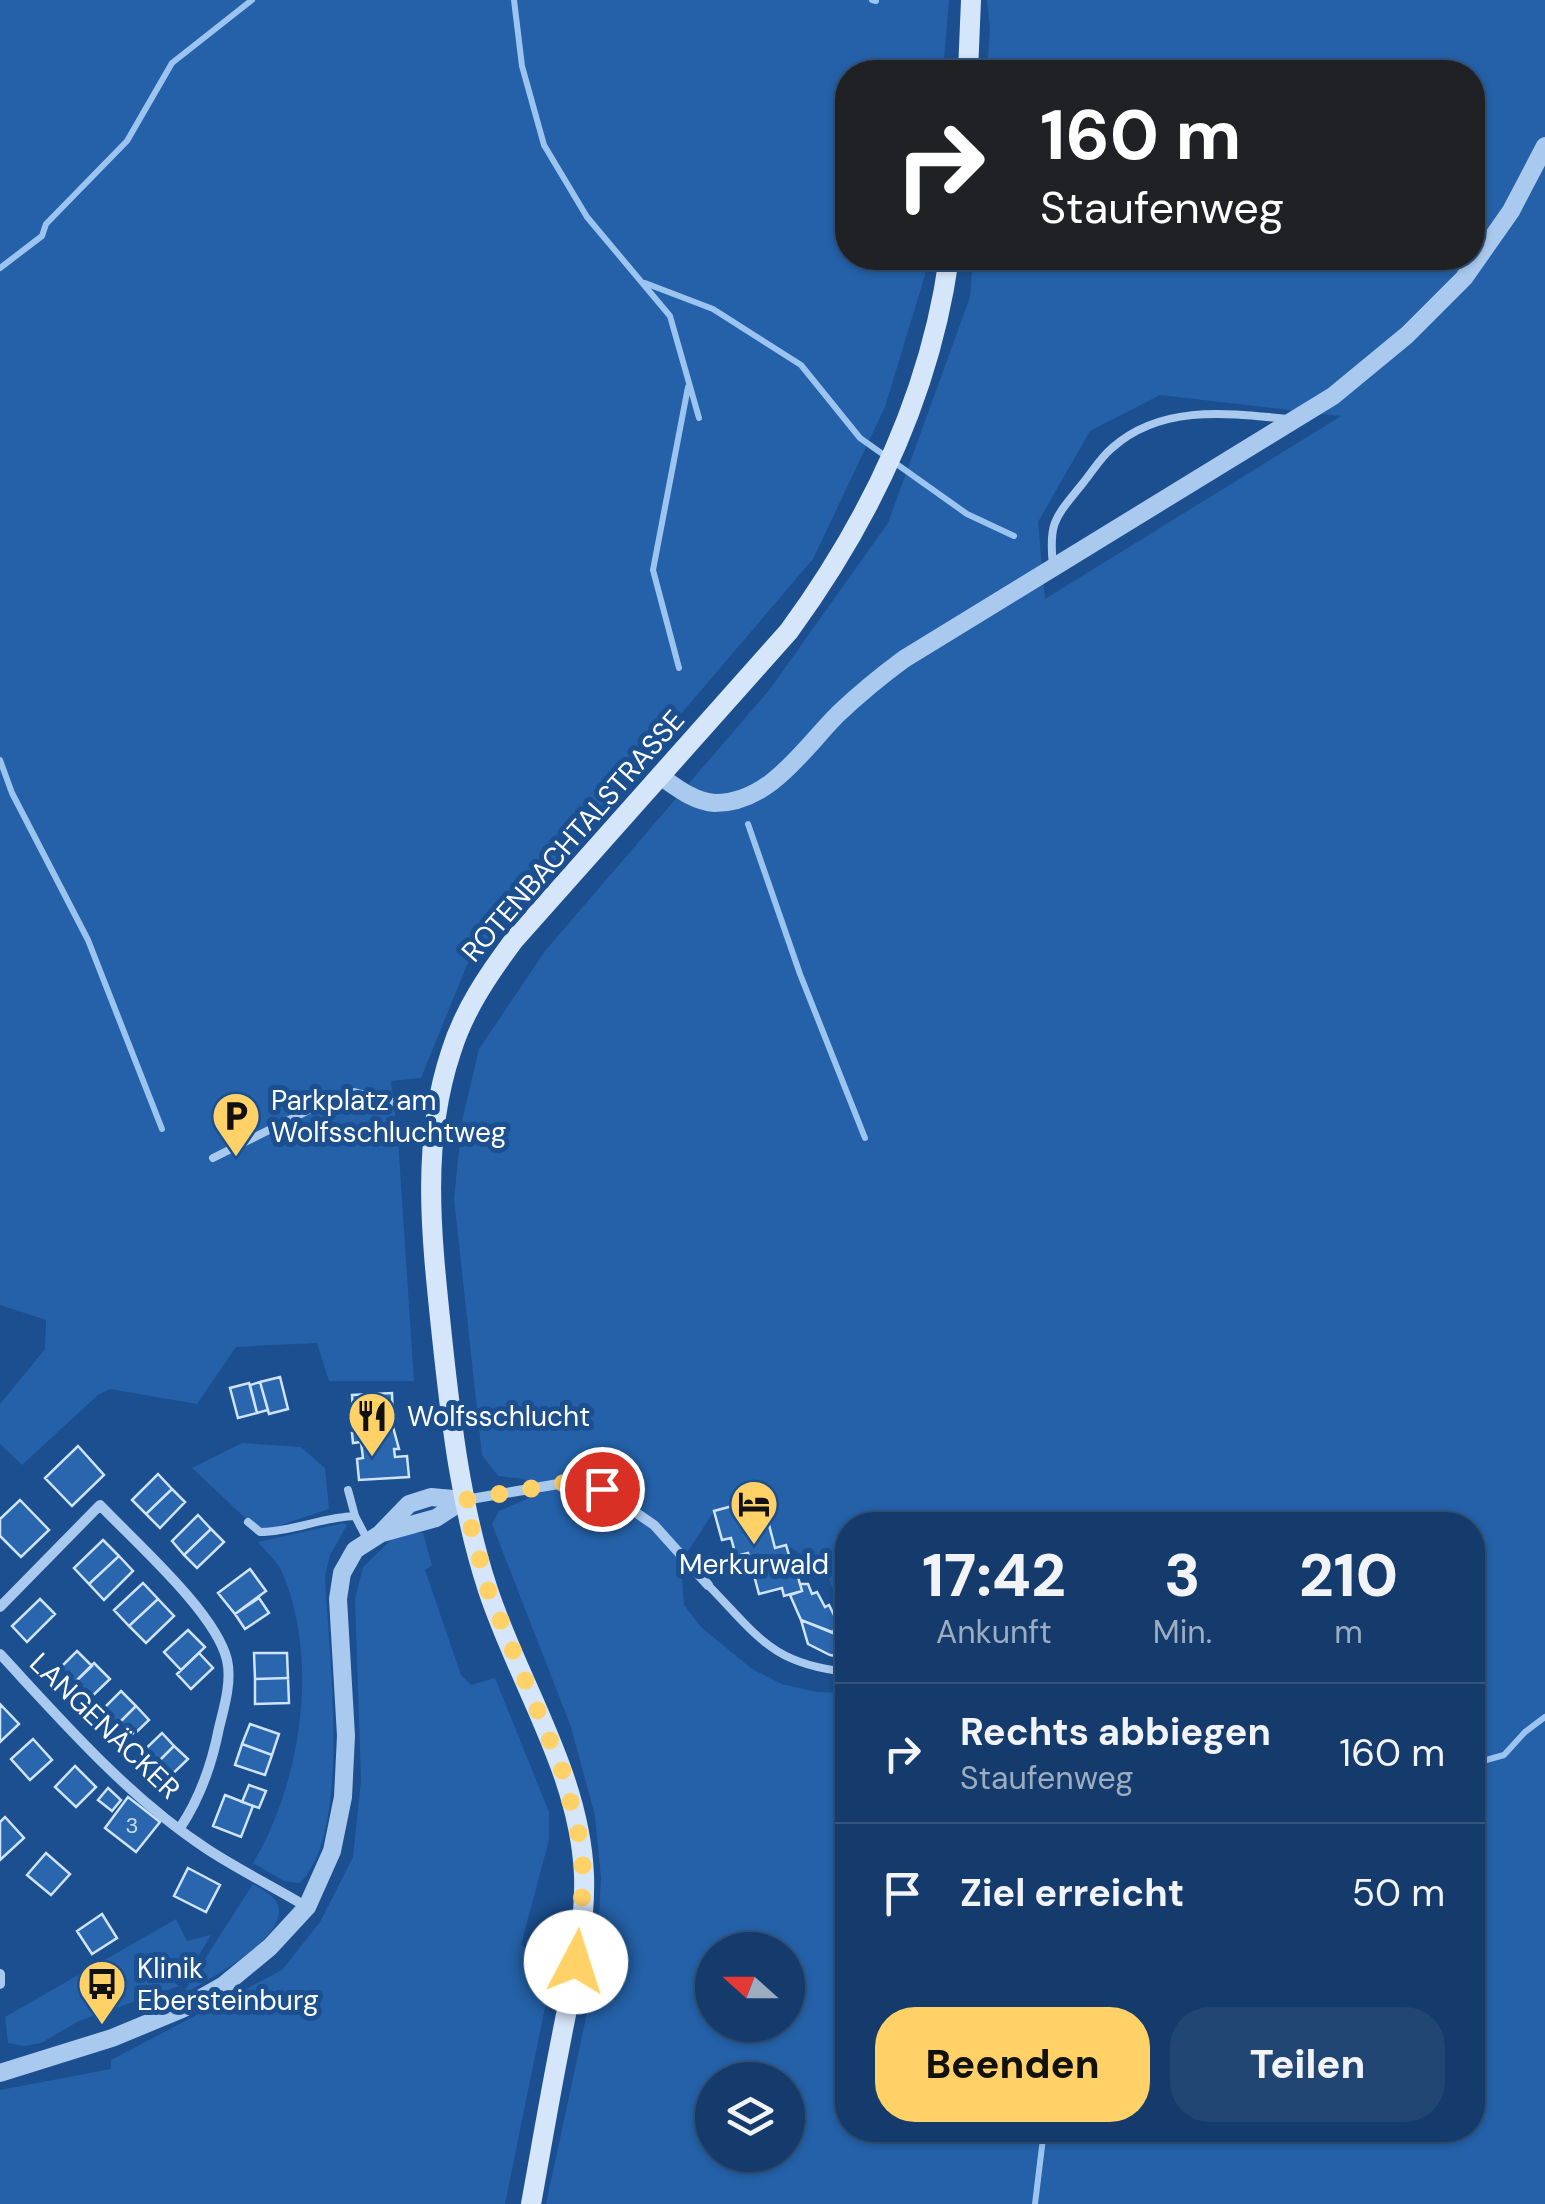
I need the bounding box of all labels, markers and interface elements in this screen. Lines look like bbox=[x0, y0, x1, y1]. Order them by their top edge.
text: 160 m bbox=[1040, 90, 1241, 181]
icon: right bbox=[875, 100, 1005, 230]
text: Staufenweg bbox=[1040, 178, 1284, 237]
street label: ROTENBACHTALSTRASSE bbox=[453, 702, 693, 970]
place label: Parkplatz am Wolfsschluchtweg bbox=[271, 1082, 506, 1151]
parking icon: Parkplatz am Wolfsschluchtweg bbox=[210, 1090, 262, 1158]
restaurant icon: Wolfsschlucht bbox=[346, 1390, 398, 1458]
place label: Wolfsschlucht bbox=[407, 1398, 590, 1435]
pin bbox=[560, 1447, 645, 1532]
icon: arrive bbox=[575, 1462, 630, 1517]
hotel icon: Merkurwald bbox=[728, 1478, 780, 1546]
text: 17:42 bbox=[922, 1536, 1066, 1615]
text: 3 bbox=[1164, 1536, 1201, 1615]
text: 210 bbox=[1299, 1536, 1398, 1615]
place label: Merkurwald bbox=[679, 1546, 829, 1583]
text: Ankunft bbox=[936, 1611, 1052, 1653]
text: Min. bbox=[1153, 1611, 1212, 1653]
text: m bbox=[1334, 1611, 1363, 1653]
street label: LANGENÄCKER bbox=[22, 1645, 188, 1807]
text: Rechts abbiegen bbox=[960, 1707, 1271, 1757]
icon: right bbox=[875, 1726, 930, 1781]
text: 160 m bbox=[1339, 1728, 1445, 1778]
text: Staufenweg bbox=[960, 1757, 1133, 1799]
house number: 3 bbox=[125, 1811, 139, 1840]
icon: arrive bbox=[875, 1866, 930, 1921]
text: Ziel erreicht bbox=[960, 1868, 1184, 1918]
text: 50 m bbox=[1352, 1868, 1445, 1918]
position arrow bbox=[524, 1910, 628, 2014]
north arrow bbox=[695, 1932, 805, 2042]
map controls bbox=[695, 1932, 805, 2172]
place label: Klinik Ebersteinburg bbox=[137, 1950, 319, 2019]
bus stop icon: Klinik Ebersteinburg bbox=[76, 1958, 128, 2026]
button: Beenden bbox=[875, 2007, 1150, 2122]
button: Teilen bbox=[1170, 2007, 1445, 2122]
button: layers bbox=[695, 2062, 805, 2172]

